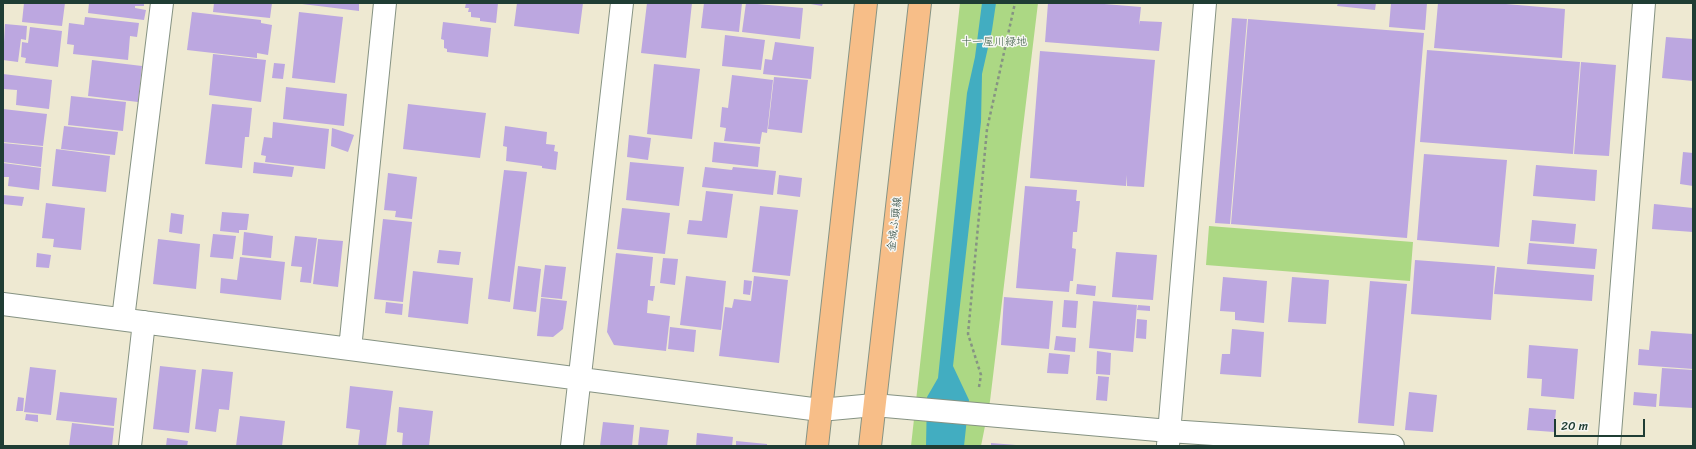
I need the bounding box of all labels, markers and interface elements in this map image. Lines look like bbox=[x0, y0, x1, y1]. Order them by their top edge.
park label: 十一屋川緑地 bbox=[961, 35, 1027, 49]
street label: 金城ふ頭線 bbox=[885, 196, 905, 252]
scale bar bbox=[1556, 411, 1647, 437]
text: 20 m bbox=[1561, 415, 1588, 437]

